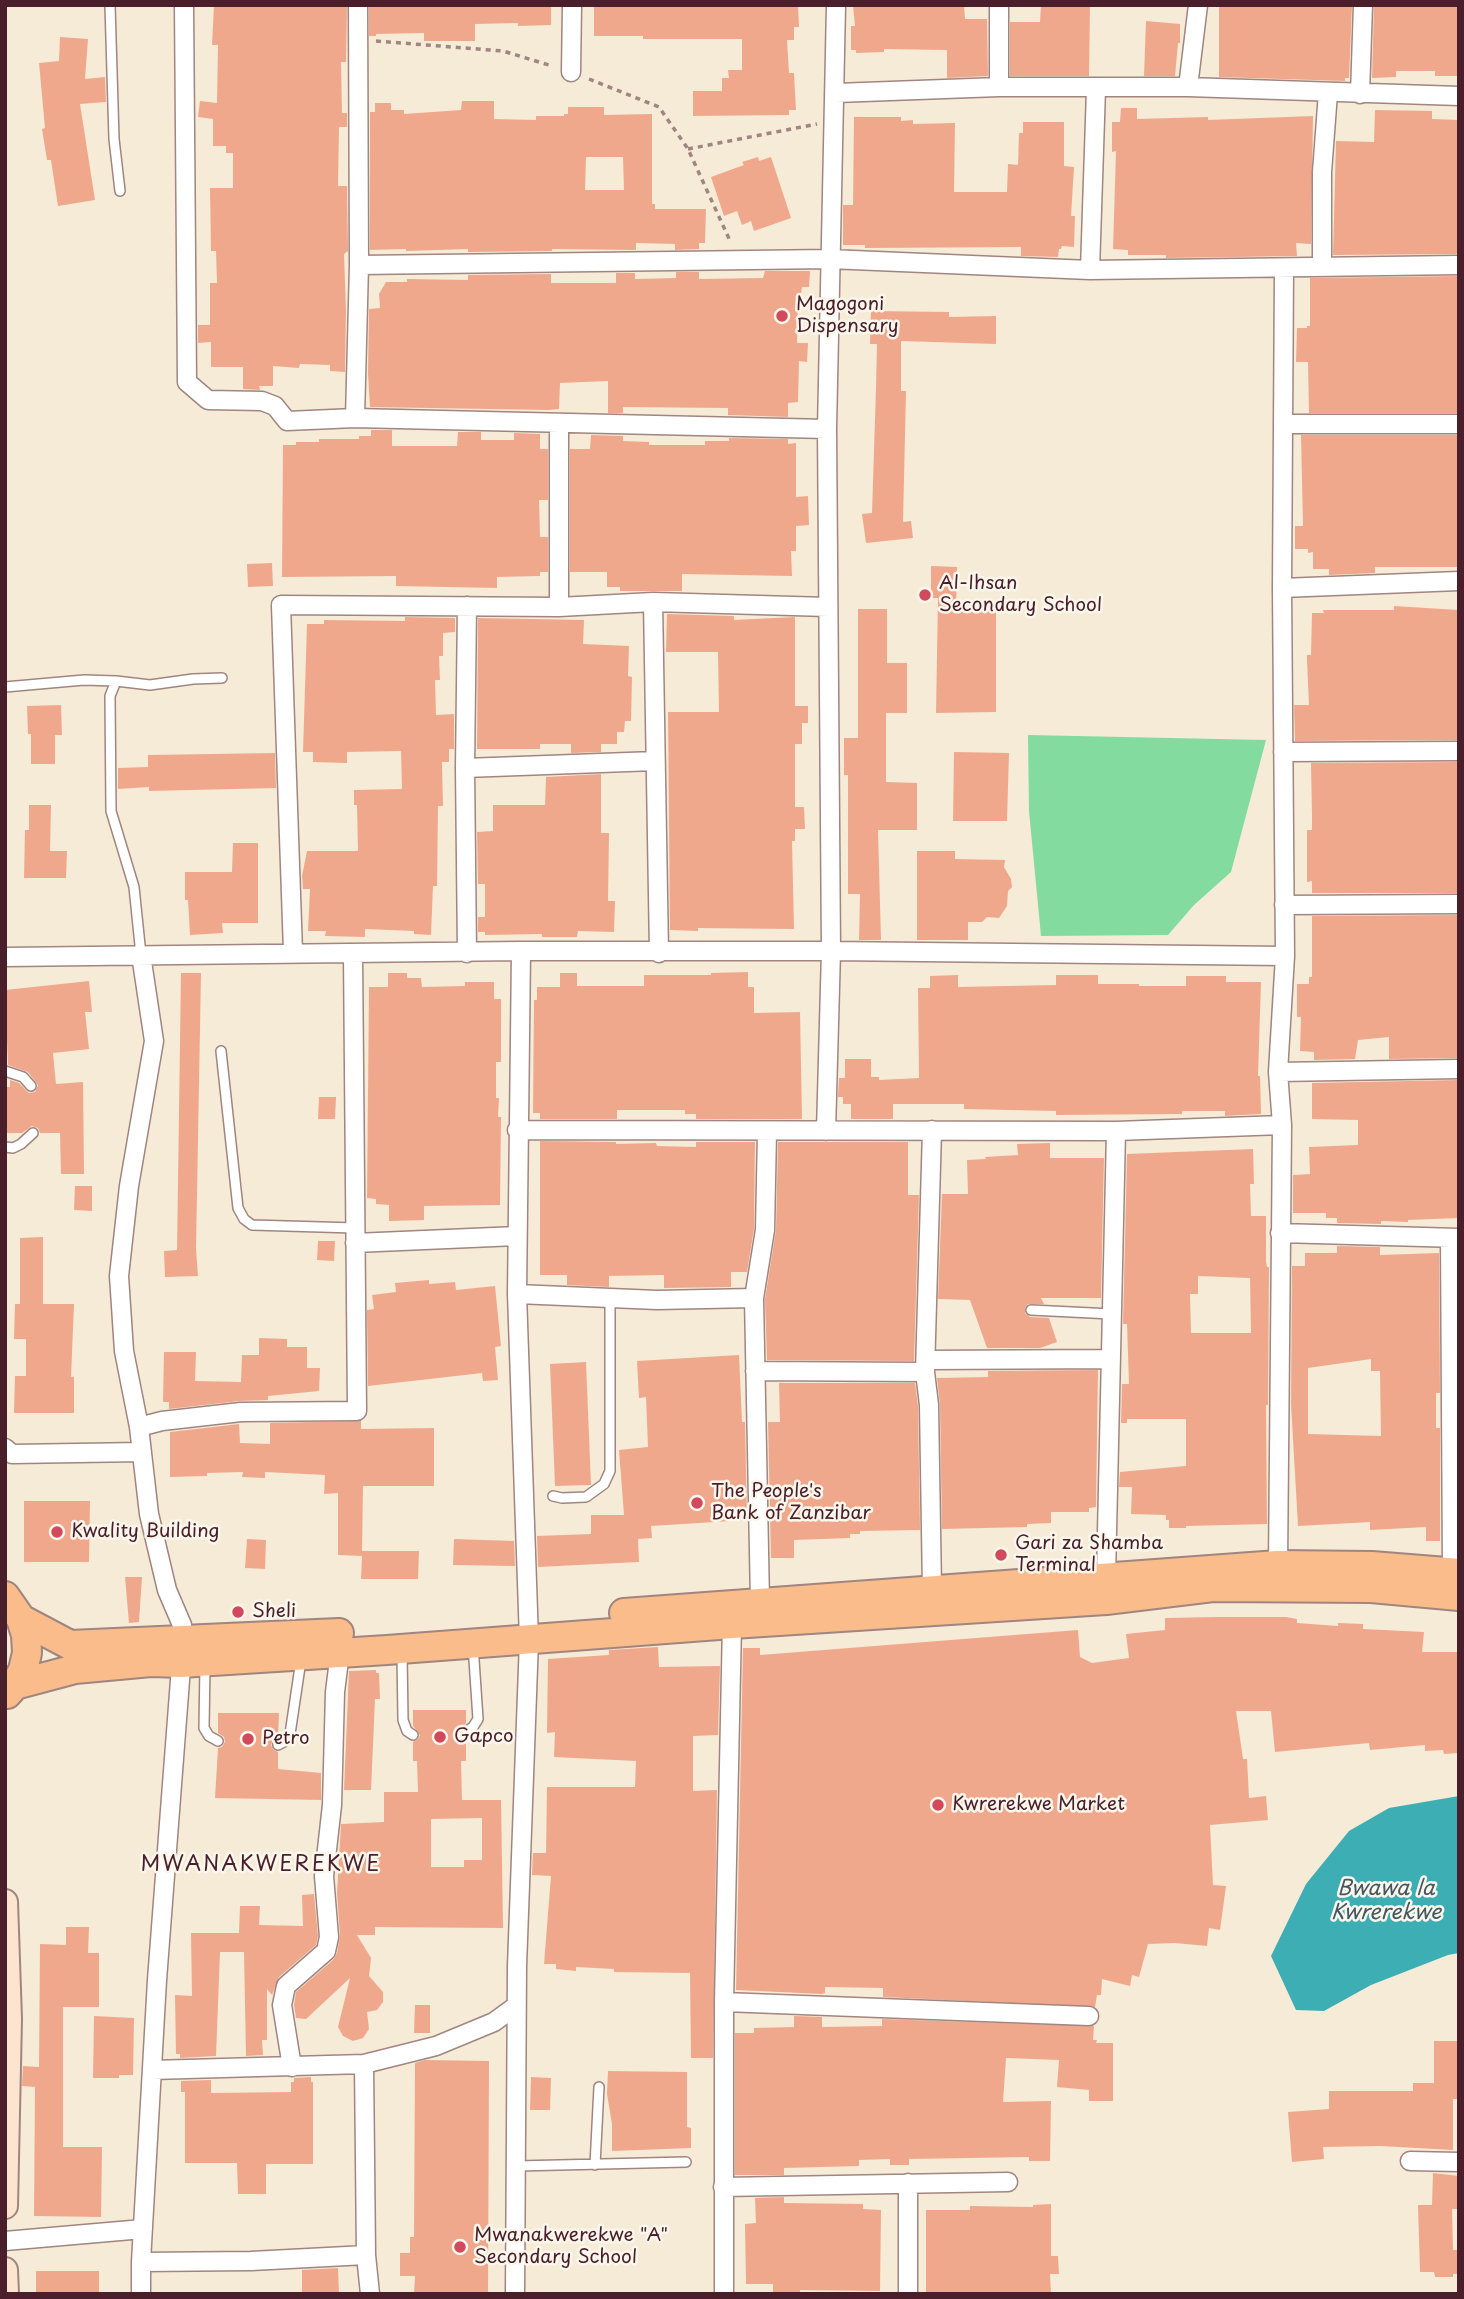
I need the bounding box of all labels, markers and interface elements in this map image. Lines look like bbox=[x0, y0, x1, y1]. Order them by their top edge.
place label: Magogoni Dispensary bbox=[796, 294, 899, 338]
marker: Magogoni Dispensary bbox=[774, 308, 790, 324]
place label: Al-Ihsan Secondary School bbox=[939, 573, 1102, 617]
marker: Al-Ihsan Secondary School bbox=[917, 587, 933, 603]
place label: The People's Bank of Zanzibar bbox=[711, 1481, 871, 1525]
marker: The People's Bank of Zanzibar bbox=[689, 1495, 705, 1511]
place label: Kwality Building bbox=[71, 1521, 219, 1543]
marker: Kwality Building bbox=[49, 1524, 65, 1540]
place label: Gari za Shamba Terminal bbox=[1015, 1533, 1163, 1577]
marker: Gari za Shamba Terminal bbox=[993, 1547, 1009, 1563]
place label: Sheli bbox=[252, 1601, 296, 1623]
marker: Sheli bbox=[230, 1604, 246, 1620]
place label: Gapco bbox=[454, 1726, 513, 1748]
place label: Petro bbox=[262, 1728, 309, 1750]
marker: Gapco bbox=[432, 1729, 448, 1745]
marker: Petro bbox=[240, 1731, 256, 1747]
place label: Kwrerekwe Market bbox=[952, 1794, 1125, 1816]
marker: Kwrerekwe Market bbox=[930, 1797, 946, 1813]
district label: MWANAKWEREKWE bbox=[143, 1852, 379, 1878]
water label: Bwawa la Kwrerekwe bbox=[1331, 1876, 1441, 1926]
place label: Mwanakwerekwe "A" Secondary School bbox=[474, 2225, 668, 2269]
marker: Mwanakwerekwe "A" Secondary School bbox=[452, 2239, 468, 2255]

